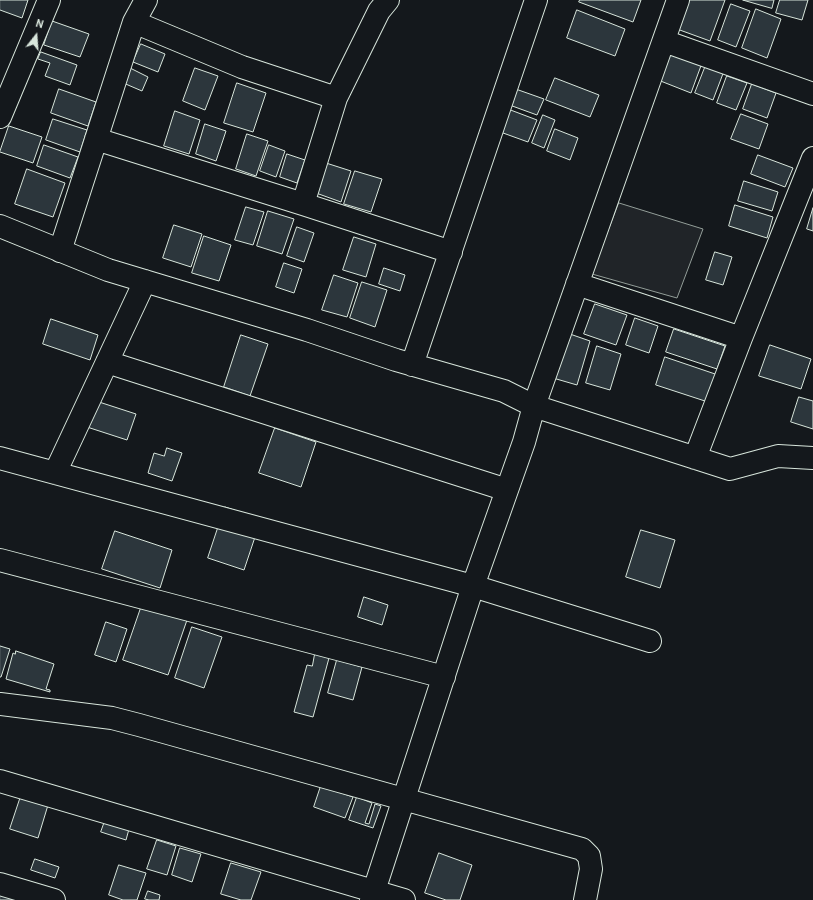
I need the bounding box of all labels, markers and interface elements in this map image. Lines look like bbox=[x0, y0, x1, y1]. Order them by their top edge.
north arrow bbox=[16, 16, 56, 56]
text: N bbox=[34, 17, 45, 32]

